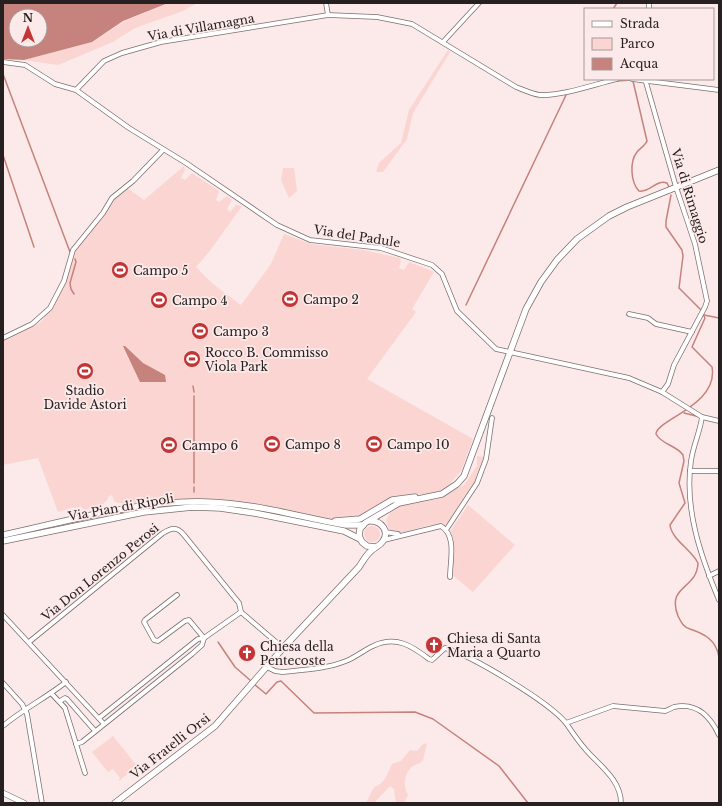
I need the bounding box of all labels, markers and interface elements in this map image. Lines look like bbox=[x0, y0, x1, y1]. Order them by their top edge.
north arrow bbox=[8, 8, 48, 48]
legend bbox=[584, 8, 714, 80]
street label: Via di Villamagna bbox=[146, 10, 256, 44]
text: N bbox=[23, 11, 34, 25]
text: Strada bbox=[620, 16, 660, 31]
text: Parco bbox=[620, 36, 655, 51]
text: Acqua bbox=[619, 56, 658, 71]
street label: Via di Rimaggio bbox=[668, 146, 712, 245]
street label: Via del Padule bbox=[312, 222, 401, 250]
sports icon: Campo 5 bbox=[110, 260, 130, 280]
place label: Campo 5 bbox=[133, 263, 189, 278]
sports icon: Campo 2 bbox=[280, 289, 300, 309]
sports icon: Campo 4 bbox=[149, 290, 169, 310]
place label: Campo 2 bbox=[303, 292, 359, 307]
place label: Campo 4 bbox=[172, 293, 228, 308]
sports icon: Campo 3 bbox=[190, 321, 210, 341]
place label: Campo 3 bbox=[213, 324, 269, 339]
place label: Rocco B. Commisso Viola Park bbox=[204, 345, 328, 374]
sports icon: Rocco B. Commisso Viola Park bbox=[182, 349, 202, 369]
sports icon: Stadio Davide Astori bbox=[75, 361, 95, 381]
place label: Stadio Davide Astori bbox=[43, 383, 127, 412]
sports icon: Campo 8 bbox=[262, 434, 282, 454]
sports icon: Campo 10 bbox=[364, 434, 384, 454]
sports icon: Campo 6 bbox=[159, 435, 179, 455]
place label: Campo 8 bbox=[285, 437, 341, 452]
place label: Campo 10 bbox=[387, 437, 450, 452]
place label: Campo 6 bbox=[182, 438, 239, 453]
street label: Via Pian di Ripoli bbox=[66, 490, 175, 524]
street label: Via Don Lorenzo Perosi bbox=[38, 520, 162, 625]
place label: Chiesa di Santa Maria a Quarto bbox=[447, 631, 541, 660]
church icon: Chiesa di Santa Maria a Quarto bbox=[424, 635, 444, 655]
place label: Chiesa della Pentecoste bbox=[260, 639, 334, 668]
church icon: Chiesa della Pentecoste bbox=[237, 643, 257, 663]
street label: Via Fratelli Orsi bbox=[126, 710, 213, 782]

